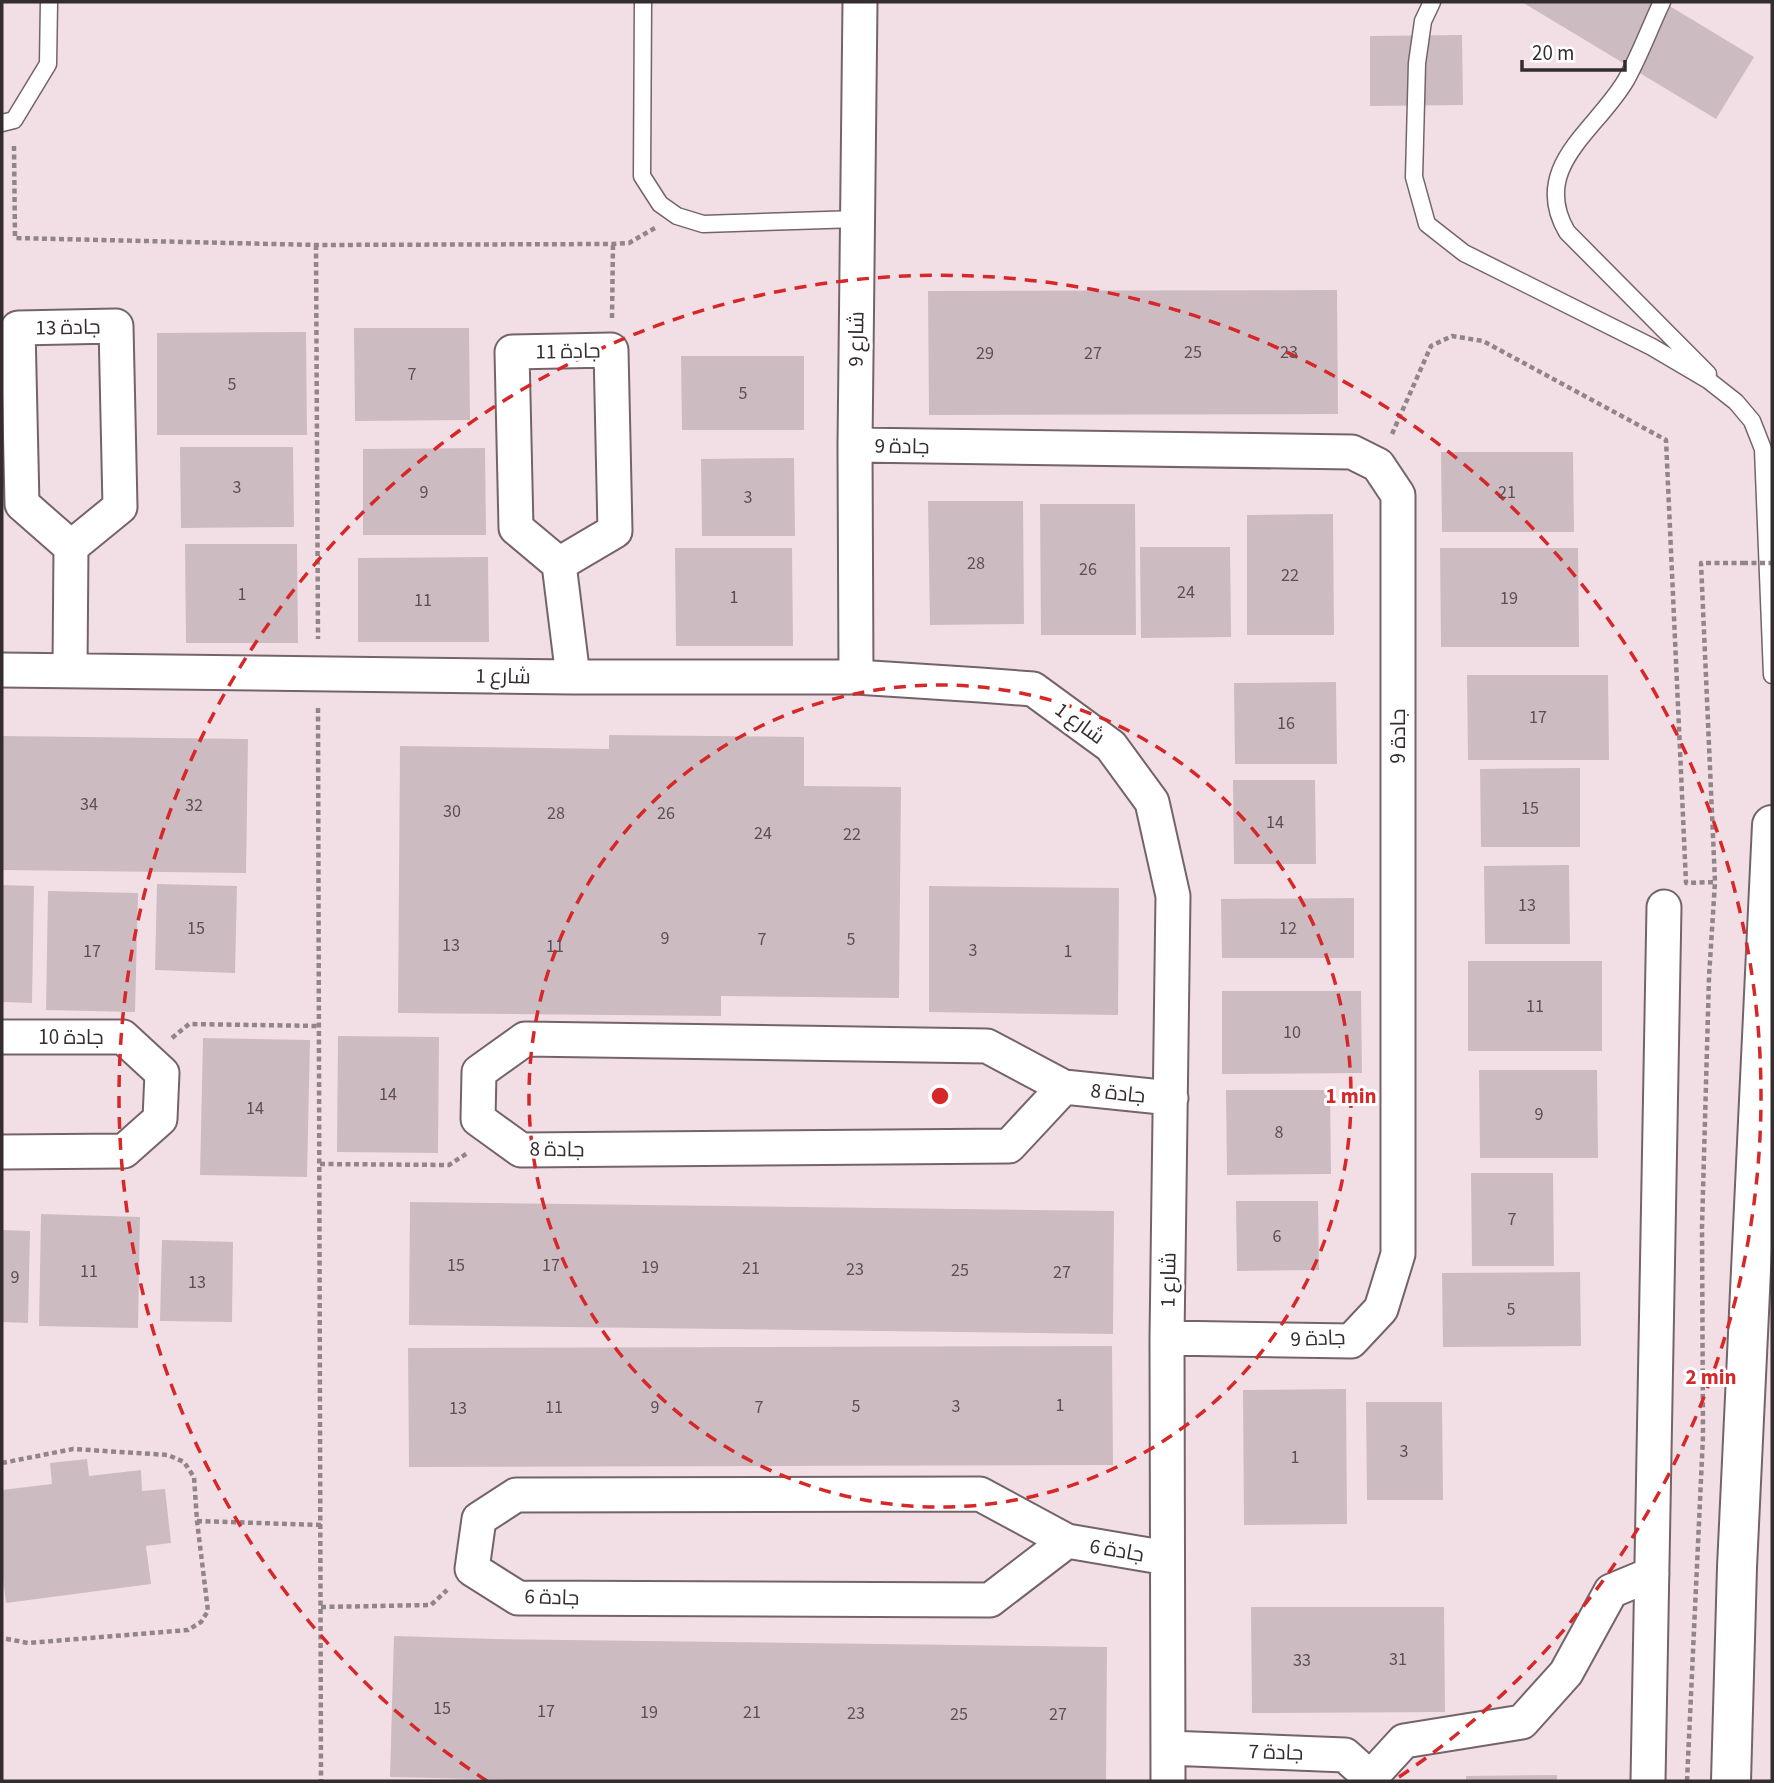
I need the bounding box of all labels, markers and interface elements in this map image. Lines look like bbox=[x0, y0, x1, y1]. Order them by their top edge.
scale bar bbox=[1522, 28, 1625, 72]
text: 20 m bbox=[1532, 38, 1574, 68]
street label: جادة 13 bbox=[35, 311, 101, 343]
street label: شارع 9 bbox=[841, 311, 871, 367]
street label: جادة 11 bbox=[535, 335, 601, 367]
house number: 25 bbox=[1184, 340, 1202, 365]
house number: 23 bbox=[1280, 340, 1298, 365]
house number: 29 bbox=[976, 341, 994, 366]
house number: 27 bbox=[1084, 341, 1102, 366]
house number: 7 bbox=[408, 362, 417, 387]
house number: 5 bbox=[228, 372, 237, 397]
house number: 5 bbox=[739, 381, 748, 406]
street label: جادة 9 bbox=[874, 431, 930, 461]
house number: 3 bbox=[233, 475, 242, 500]
house number: 9 bbox=[420, 480, 429, 505]
house number: 21 bbox=[1498, 480, 1516, 505]
house number: 3 bbox=[744, 485, 753, 510]
house number: 28 bbox=[967, 551, 985, 576]
house number: 26 bbox=[1079, 557, 1097, 582]
house number: 22 bbox=[1281, 563, 1299, 588]
house number: 24 bbox=[1177, 580, 1195, 605]
house number: 1 bbox=[238, 582, 246, 607]
house number: 1 bbox=[730, 585, 738, 610]
house number: 19 bbox=[1500, 586, 1518, 611]
house number: 11 bbox=[414, 588, 432, 613]
street label: شارع 1 bbox=[475, 661, 531, 691]
street label: شارع 1 bbox=[1049, 695, 1111, 751]
house number: 17 bbox=[1529, 705, 1547, 730]
street label: جادة 9 bbox=[1383, 709, 1413, 763]
house number: 16 bbox=[1277, 711, 1295, 736]
house number: 34 bbox=[80, 792, 98, 817]
house number: 32 bbox=[185, 793, 203, 818]
house number: 15 bbox=[1521, 796, 1539, 821]
house number: 30 bbox=[443, 799, 461, 824]
house number: 28 bbox=[547, 801, 565, 826]
house number: 26 bbox=[657, 801, 675, 826]
house number: 14 bbox=[1266, 810, 1284, 835]
house number: 24 bbox=[754, 821, 772, 846]
house number: 22 bbox=[843, 822, 861, 847]
house number: 13 bbox=[1518, 893, 1536, 918]
house number: 15 bbox=[187, 916, 205, 941]
house number: 12 bbox=[1279, 916, 1297, 941]
house number: 9 bbox=[661, 926, 670, 951]
house number: 7 bbox=[758, 927, 767, 952]
house number: 5 bbox=[847, 927, 856, 952]
house number: 13 bbox=[442, 933, 460, 958]
house number: 11 bbox=[546, 934, 564, 959]
house number: 3 bbox=[969, 938, 978, 963]
house number: 17 bbox=[83, 939, 101, 964]
house number: 1 bbox=[1064, 939, 1072, 964]
house number: 11 bbox=[1526, 994, 1544, 1019]
house number: 10 bbox=[1283, 1020, 1301, 1045]
street label: جادة 10 bbox=[38, 1022, 104, 1052]
street label: جادة 8 bbox=[1089, 1075, 1147, 1111]
text: 1 min bbox=[1325, 1081, 1377, 1111]
house number: 14 bbox=[379, 1082, 397, 1107]
centre of rings bbox=[928, 1084, 952, 1108]
house number: 14 bbox=[246, 1096, 264, 1121]
house number: 9 bbox=[1535, 1102, 1544, 1127]
house number: 8 bbox=[1275, 1120, 1284, 1145]
street label: جادة 8 bbox=[529, 1134, 585, 1164]
house number: 7 bbox=[1508, 1207, 1517, 1232]
house number: 6 bbox=[1273, 1224, 1282, 1249]
street label: شارع 1 bbox=[1153, 1252, 1183, 1308]
house number: 15 bbox=[447, 1253, 465, 1278]
house number: 17 bbox=[542, 1253, 560, 1278]
house number: 19 bbox=[641, 1255, 659, 1280]
house number: 21 bbox=[742, 1256, 760, 1281]
house number: 23 bbox=[846, 1257, 864, 1282]
house number: 25 bbox=[951, 1258, 969, 1283]
house number: 11 bbox=[80, 1259, 98, 1284]
house number: 27 bbox=[1053, 1260, 1071, 1285]
house number: 9 bbox=[11, 1265, 20, 1290]
house number: 13 bbox=[188, 1270, 206, 1295]
house number: 5 bbox=[1507, 1297, 1516, 1322]
street label: جادة 9 bbox=[1290, 1322, 1346, 1354]
text: 2 min bbox=[1685, 1362, 1737, 1392]
house number: 1 bbox=[1056, 1393, 1064, 1418]
house number: 5 bbox=[852, 1394, 861, 1419]
house number: 3 bbox=[952, 1394, 961, 1419]
house number: 11 bbox=[545, 1395, 563, 1420]
house number: 9 bbox=[651, 1395, 660, 1420]
house number: 7 bbox=[755, 1395, 764, 1420]
house number: 13 bbox=[449, 1396, 467, 1421]
house number: 3 bbox=[1400, 1439, 1409, 1464]
house number: 1 bbox=[1291, 1445, 1299, 1470]
street label: جادة 6 bbox=[1087, 1530, 1147, 1570]
street label: جادة 6 bbox=[524, 1581, 580, 1613]
house number: 31 bbox=[1389, 1647, 1407, 1672]
house number: 33 bbox=[1293, 1648, 1311, 1673]
house number: 15 bbox=[433, 1696, 451, 1721]
house number: 17 bbox=[537, 1699, 555, 1724]
house number: 19 bbox=[640, 1700, 658, 1725]
house number: 21 bbox=[743, 1700, 761, 1725]
house number: 23 bbox=[847, 1701, 865, 1726]
house number: 25 bbox=[950, 1702, 968, 1727]
house number: 27 bbox=[1049, 1702, 1067, 1727]
street label: جادة 7 bbox=[1248, 1736, 1304, 1768]

